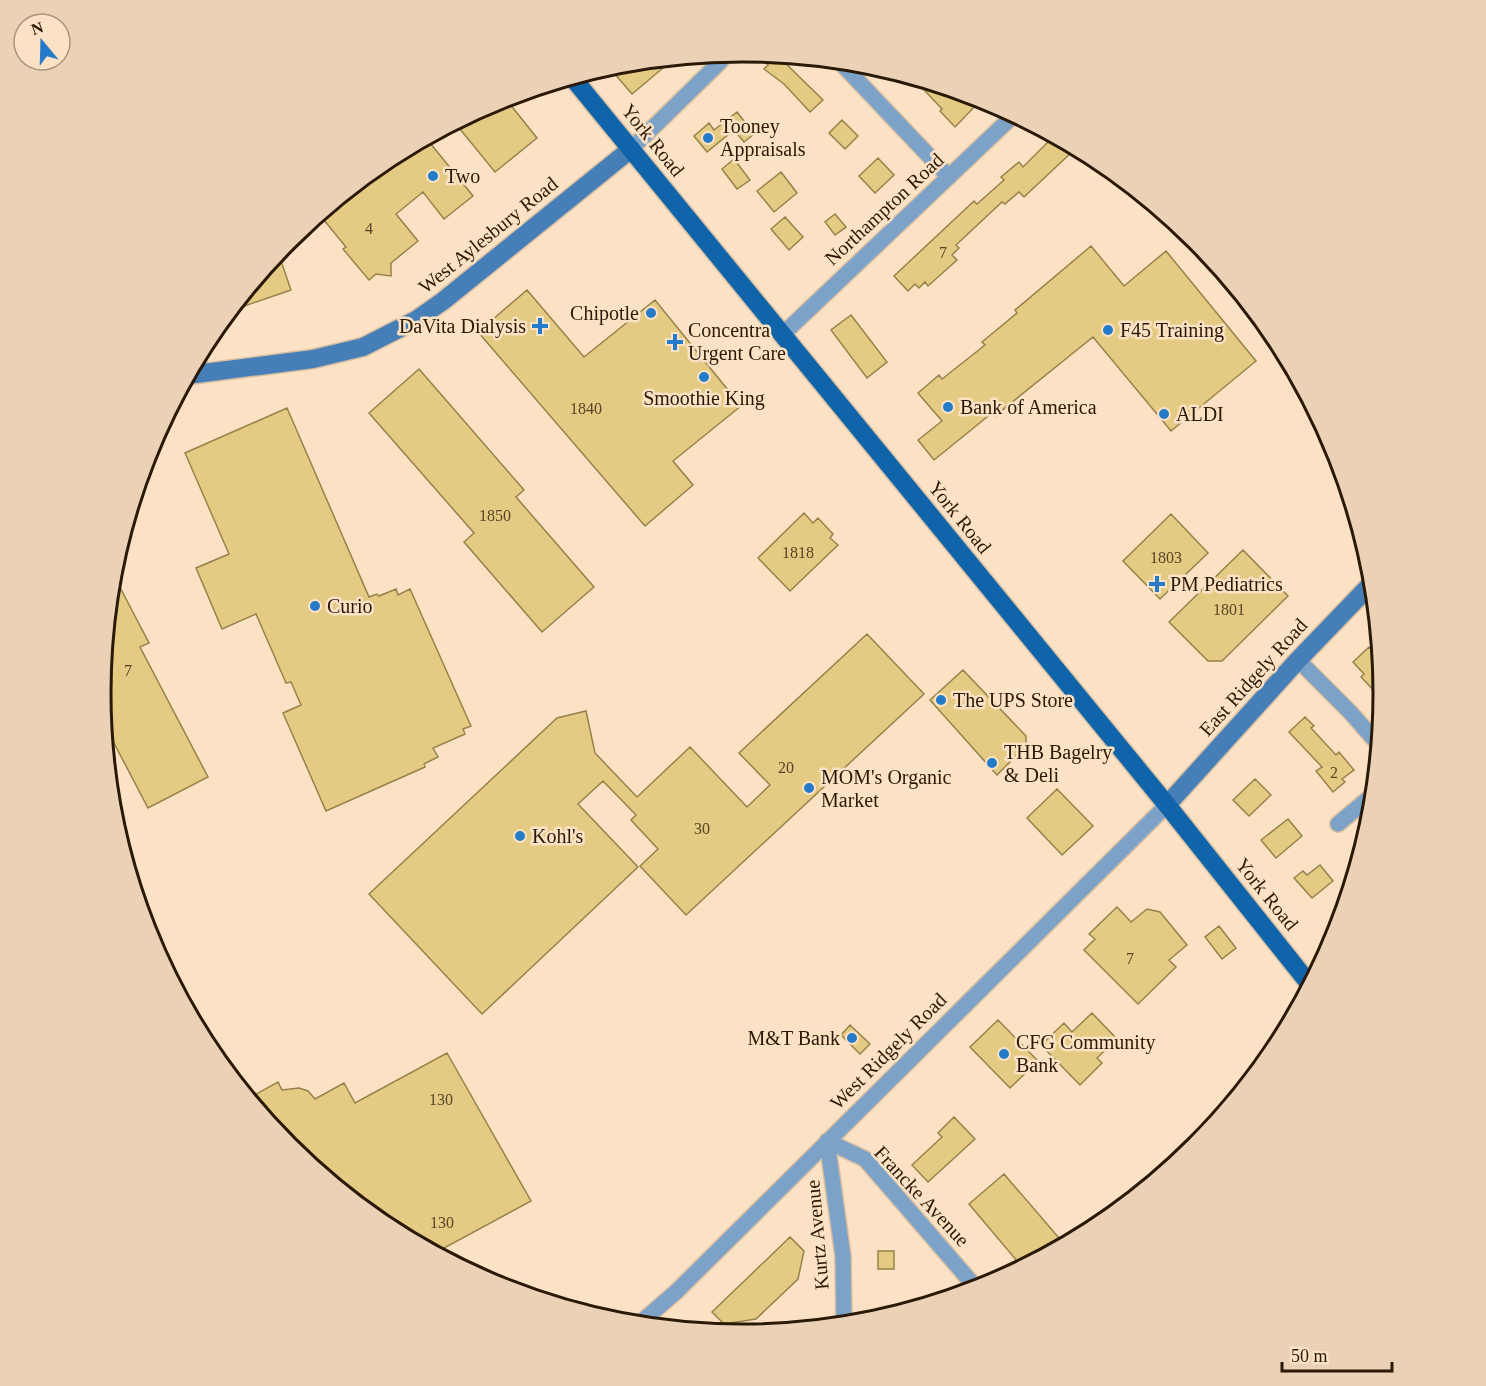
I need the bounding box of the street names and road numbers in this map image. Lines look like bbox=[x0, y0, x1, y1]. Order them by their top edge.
street label: York Road bbox=[617, 100, 689, 180]
street label: Northampton Road bbox=[820, 148, 948, 270]
street label: West Aylesbury Road bbox=[414, 172, 562, 298]
street label: York Road bbox=[924, 477, 996, 557]
street label: East Ridgely Road bbox=[1195, 614, 1312, 741]
street label: York Road bbox=[1231, 854, 1303, 934]
street label: West Ridgely Road bbox=[825, 988, 951, 1114]
street label: Francke Avenue bbox=[870, 1141, 974, 1251]
street label: Kurtz Avenue bbox=[801, 1179, 833, 1291]

